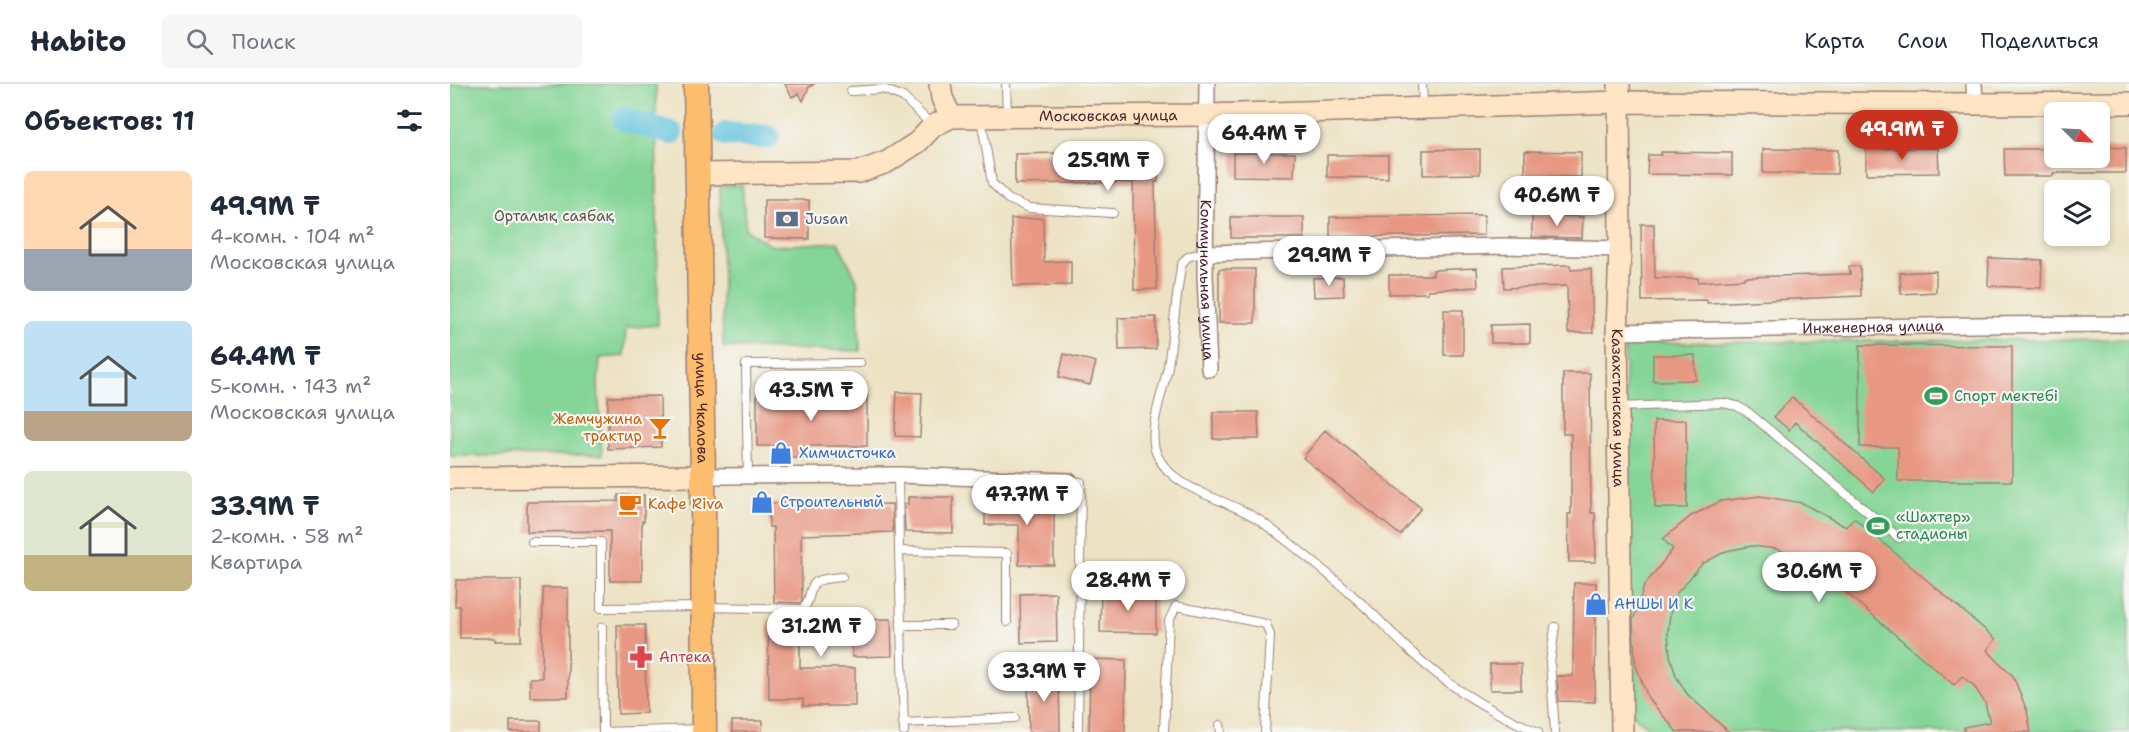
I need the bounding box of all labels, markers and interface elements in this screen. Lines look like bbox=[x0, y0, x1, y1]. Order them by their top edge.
search box bbox=[162, 14, 582, 68]
text: Habito bbox=[30, 22, 126, 60]
icon: search bbox=[183, 25, 216, 58]
text: Поиск bbox=[231, 27, 296, 56]
text: Карта bbox=[1804, 27, 1864, 55]
text: Слои bbox=[1897, 27, 1948, 55]
text: Поделиться bbox=[1981, 27, 2099, 55]
north arrow bbox=[2044, 102, 2110, 168]
map controls bbox=[2044, 102, 2110, 246]
text: Объектов: 11 bbox=[24, 103, 195, 138]
icon: filters bbox=[393, 104, 426, 137]
street label: Московская улица bbox=[1039, 105, 1178, 126]
pin: 49.9M ₸ bbox=[1847, 110, 1957, 161]
pin: 64.4M ₸ bbox=[1209, 114, 1319, 165]
text: 49.9M ₸ bbox=[1860, 116, 1944, 142]
text: 64.4M ₸ bbox=[1221, 120, 1307, 146]
pin: 25.9M ₸ bbox=[1053, 141, 1163, 192]
text: 25.9M ₸ bbox=[1067, 147, 1149, 173]
pin: 40.6M ₸ bbox=[1502, 176, 1612, 227]
button: layers bbox=[2044, 180, 2110, 246]
text: 40.6M ₸ bbox=[1514, 182, 1600, 208]
text: 49.9M ₸ bbox=[210, 188, 320, 223]
icon: home bbox=[72, 195, 144, 267]
street label: Коммунальная улица bbox=[1195, 199, 1219, 361]
park label: Орталық саябақ bbox=[494, 206, 615, 226]
bank icon: Jusan bbox=[774, 206, 800, 232]
place label: Jusan bbox=[805, 209, 848, 229]
text: 4-комн. · 104 m² bbox=[210, 223, 374, 249]
pin: 29.9M ₸ bbox=[1274, 236, 1384, 287]
text: 29.9M ₸ bbox=[1287, 242, 1371, 268]
text: Московская улица bbox=[210, 249, 395, 275]
street label: Инженерная улица bbox=[1802, 316, 1945, 338]
street label: Казахстанская улица bbox=[1607, 328, 1629, 488]
text: 64.4M ₸ bbox=[210, 338, 321, 373]
icon: home bbox=[72, 345, 144, 417]
street label: улица Чкалова bbox=[691, 352, 713, 464]
pin: 43.5M ₸ bbox=[756, 371, 866, 422]
text: 5-комн. · 143 m² bbox=[210, 373, 371, 399]
text: 43.5M ₸ bbox=[769, 377, 853, 403]
sports icon: Спорт мектебі bbox=[1923, 383, 1949, 409]
place label: Спорт мектебі bbox=[1954, 386, 2058, 406]
text: Московская улица bbox=[210, 399, 395, 425]
place label: Жемчужина трактир bbox=[553, 409, 643, 446]
bar icon: Жемчужина трактир bbox=[647, 415, 673, 441]
shop icon: Химчисточка bbox=[768, 440, 794, 466]
place label: Химчисточка bbox=[799, 443, 897, 463]
pin: 47.7M ₸ bbox=[972, 475, 1082, 526]
text: 47.7M ₸ bbox=[986, 481, 1068, 507]
text: 33.9M ₸ bbox=[210, 488, 319, 523]
shop icon: Строительный bbox=[749, 489, 775, 515]
cafe icon: Кафе Riva bbox=[617, 491, 643, 517]
place label: Строительный bbox=[780, 492, 884, 512]
place label: Кафе Riva bbox=[648, 494, 724, 514]
icon: home bbox=[72, 495, 144, 567]
place label: «Шахтер» стадионы bbox=[1896, 507, 1970, 544]
sports icon: «Шахтер» стадионы bbox=[1865, 513, 1891, 539]
text: 2-комн. · 58 m² bbox=[210, 523, 364, 549]
text: Квартира bbox=[210, 549, 302, 575]
pin: 30.6M ₸ bbox=[1764, 552, 1874, 603]
text: 30.6M ₸ bbox=[1776, 558, 1862, 584]
pin: 28.4M ₸ bbox=[1073, 561, 1183, 612]
text: 28.4M ₸ bbox=[1085, 567, 1171, 593]
shop icon: АНШЫ И К bbox=[1583, 591, 1609, 617]
place label: АНШЫ И К bbox=[1614, 594, 1694, 614]
pin: 31.2M ₸ bbox=[766, 607, 876, 658]
text: 31.2M ₸ bbox=[781, 613, 861, 639]
pharmacy icon: Аптека bbox=[628, 644, 654, 670]
place label: Аптека bbox=[659, 647, 712, 667]
pin: 33.9M ₸ bbox=[989, 652, 1099, 703]
text: 33.9M ₸ bbox=[1002, 658, 1086, 684]

